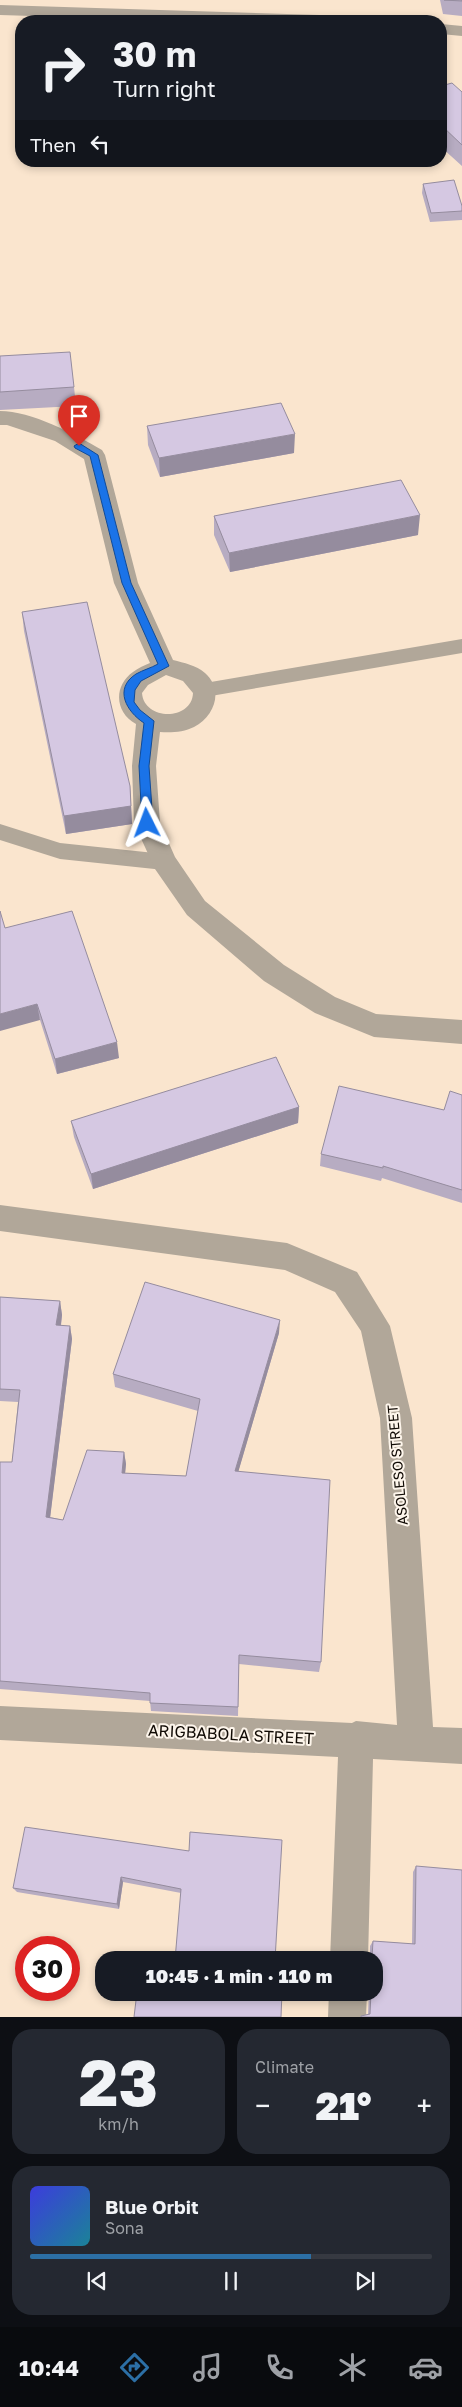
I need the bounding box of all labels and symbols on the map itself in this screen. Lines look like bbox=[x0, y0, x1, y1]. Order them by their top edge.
pin bbox=[58, 395, 100, 446]
position arrow bbox=[120, 796, 172, 848]
street label: ASOLESO STREET bbox=[383, 1404, 411, 1526]
street label: ARIGBABOLA STREET bbox=[147, 1720, 315, 1748]
speed limit sign: 30 bbox=[15, 1936, 80, 2001]

